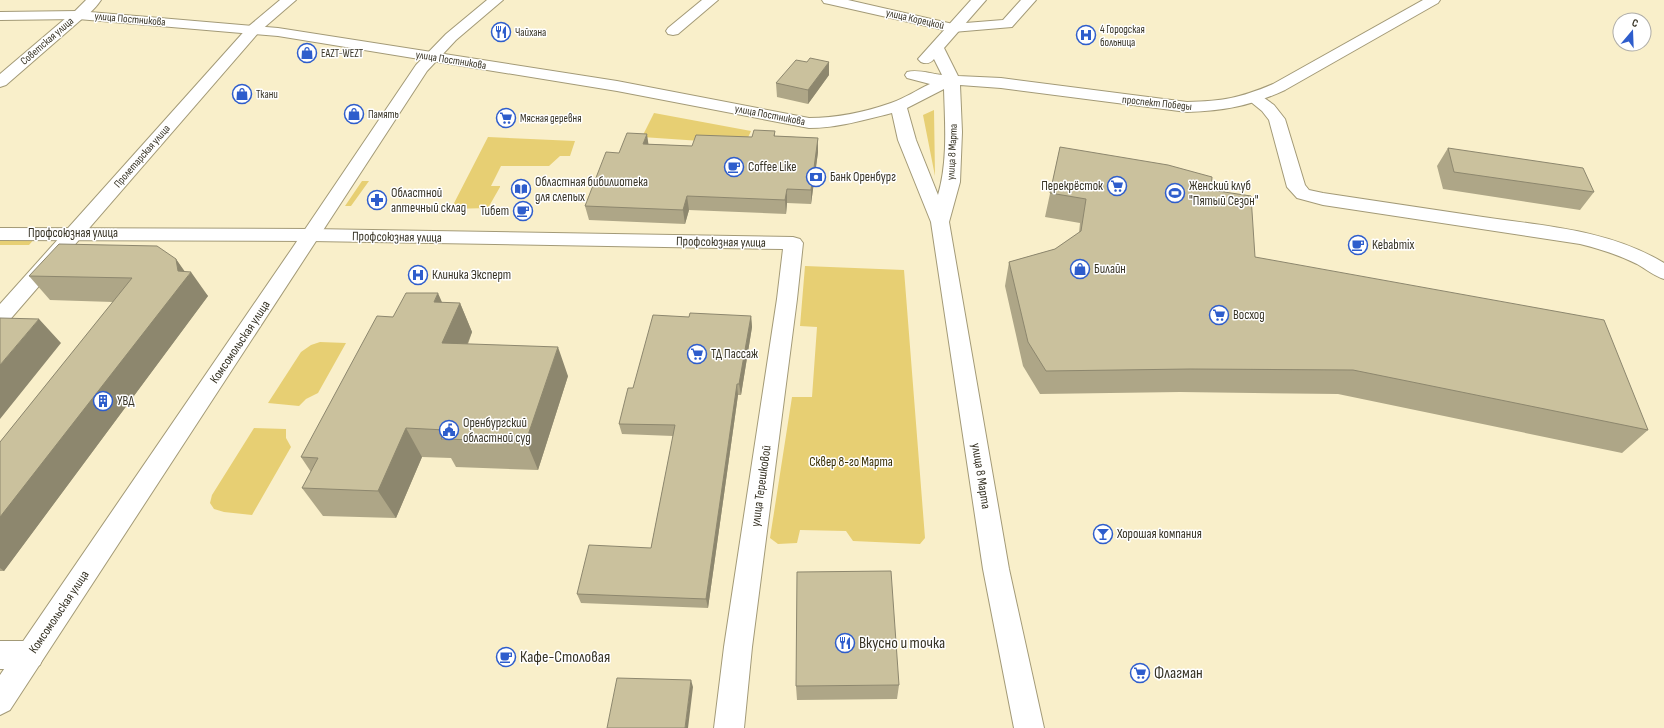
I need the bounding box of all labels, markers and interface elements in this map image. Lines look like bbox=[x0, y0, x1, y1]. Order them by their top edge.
street label: улица Корецкой bbox=[885, 6, 946, 32]
street label: улица Постникова bbox=[94, 9, 166, 29]
north arrow bbox=[1612, 12, 1652, 52]
street label: Советская улица bbox=[18, 14, 76, 68]
text: С bbox=[1630, 16, 1640, 30]
restaurant icon: Чайхана bbox=[490, 21, 512, 43]
place label: 4 Городская больница bbox=[1100, 23, 1145, 49]
hospital icon: 4 Городская больница bbox=[1075, 24, 1097, 46]
place label: Чайхана bbox=[515, 26, 546, 39]
shop icon: EAZT-WEZT bbox=[296, 42, 318, 64]
place label: EAZT-WEZT bbox=[321, 47, 364, 60]
street label: улица Постникова bbox=[415, 48, 487, 72]
shop icon: Ткани bbox=[231, 83, 253, 105]
place label: Ткани bbox=[256, 88, 278, 101]
street label: проспект Победы bbox=[1121, 93, 1193, 113]
street label: улица Постникова bbox=[734, 102, 806, 128]
shop icon: Память bbox=[343, 103, 365, 125]
supermarket icon: Мясная деревня bbox=[495, 107, 517, 129]
place label: Память bbox=[368, 108, 399, 121]
place label: Мясная деревня bbox=[520, 112, 582, 125]
street label: Пролетарская улица bbox=[111, 122, 173, 190]
street label: улица 8 Марта bbox=[944, 123, 960, 181]
cafe icon: Coffee Like bbox=[723, 156, 745, 178]
place label: Coffee Like bbox=[748, 159, 796, 175]
bank icon: Банк Оренбург bbox=[805, 166, 827, 188]
place label: Банк Оренбург bbox=[830, 169, 896, 185]
place label: Областная бибилиотека для слепых bbox=[535, 174, 648, 205]
supermarket icon: Перекрёсток bbox=[1106, 175, 1128, 197]
library icon: Областная бибилиотека для слепых bbox=[510, 178, 532, 200]
place label: Перекрёсток bbox=[1041, 178, 1103, 194]
place label: Женский клуб "Пятый Сезон" bbox=[1189, 178, 1259, 209]
sports icon: Женский клуб "Пятый Сезон" bbox=[1164, 182, 1186, 204]
place label: Областной аптечный склад bbox=[391, 185, 466, 216]
pharmacy icon: Областной аптечный склад bbox=[366, 189, 388, 211]
cafe icon: Тибет bbox=[512, 200, 534, 222]
place label: Тибет bbox=[480, 203, 509, 219]
street label: Профсоюзная улица bbox=[28, 225, 118, 241]
street label: Профсоюзная улица bbox=[352, 228, 442, 246]
street label: Профсоюзная улица bbox=[676, 233, 766, 251]
cafe icon: Kebabmix bbox=[1347, 234, 1369, 256]
place label: Kebabmix bbox=[1372, 237, 1414, 253]
shop icon: Билайн bbox=[1069, 258, 1091, 280]
place label: Билайн bbox=[1094, 261, 1126, 277]
hospital icon: Клиника Эксперт bbox=[407, 264, 429, 286]
place label: Клиника Эксперт bbox=[432, 267, 511, 283]
street label: Комсомольская улица bbox=[206, 297, 274, 387]
supermarket icon: Восход bbox=[1208, 304, 1230, 326]
place label: Восход bbox=[1233, 307, 1265, 323]
supermarket icon: ТД Пассаж bbox=[686, 343, 708, 365]
place label: ТД Пассаж bbox=[711, 346, 758, 362]
building icon: УВД bbox=[92, 390, 114, 412]
place label: УВД bbox=[117, 393, 135, 409]
place label: Оренбургский областной суд bbox=[463, 415, 531, 446]
public building icon: Оренбургский областной суд bbox=[438, 419, 460, 441]
street label: улица 8 Марта bbox=[968, 442, 994, 510]
street label: улица Терешковой bbox=[747, 444, 775, 528]
park label: Сквер 8-го Марта bbox=[809, 454, 893, 470]
bar icon: Хорошая компания bbox=[1092, 523, 1114, 545]
place label: Хорошая компания bbox=[1116, 526, 1202, 542]
street label: Комсомольская улица bbox=[25, 567, 93, 657]
restaurant icon: Вкусно и точка bbox=[834, 632, 856, 654]
place label: Вкусно и точка bbox=[859, 634, 945, 653]
cafe icon: Кафе-Столовая bbox=[495, 646, 517, 668]
place label: Кафе-Столовая bbox=[520, 648, 610, 667]
supermarket icon: Флагман bbox=[1129, 662, 1151, 684]
place label: Флагман bbox=[1154, 664, 1203, 683]

